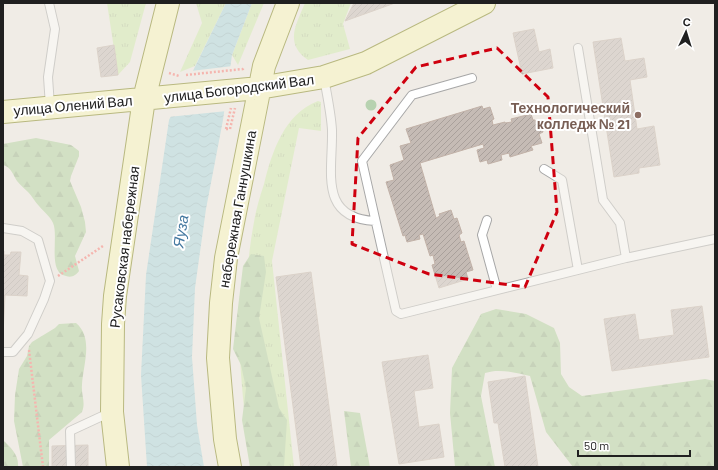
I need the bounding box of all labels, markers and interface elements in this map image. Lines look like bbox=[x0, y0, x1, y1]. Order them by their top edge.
north arrow bbox=[666, 12, 706, 52]
text: С bbox=[682, 15, 691, 28]
street label: улица Богородский Вал bbox=[163, 70, 315, 106]
street label: улица Олений Вал bbox=[13, 91, 133, 119]
place label: Технологический колледж № 21 bbox=[511, 99, 630, 132]
marker: Технологический колледж № 21 bbox=[633, 110, 643, 120]
street label: набережная Ганнушкина bbox=[215, 129, 259, 289]
street label: Русаковская набережная bbox=[106, 165, 142, 329]
water label: Яуза bbox=[168, 213, 191, 250]
scale bar bbox=[578, 432, 690, 458]
text: 50 m bbox=[584, 438, 609, 452]

